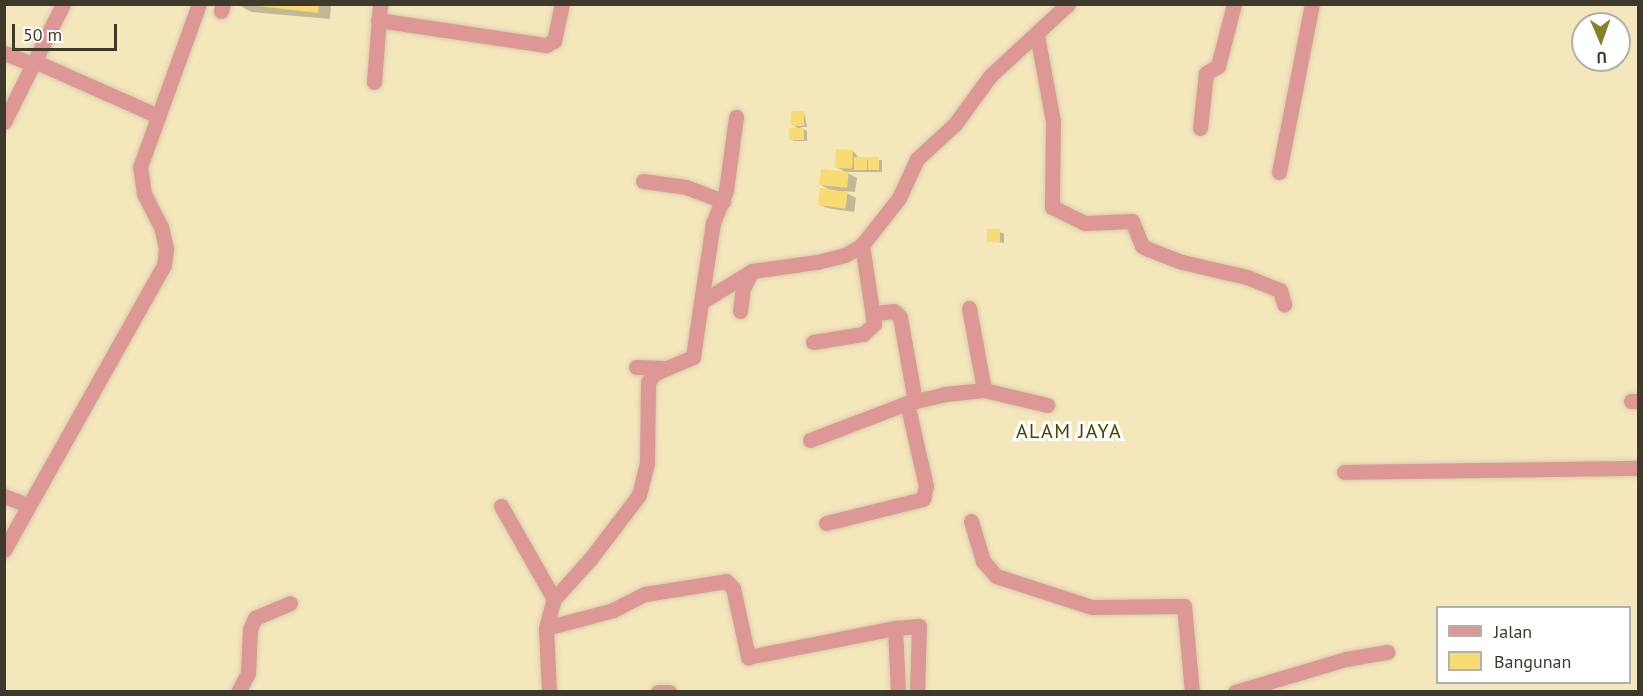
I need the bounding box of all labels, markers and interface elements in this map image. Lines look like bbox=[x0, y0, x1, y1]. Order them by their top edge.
scale bar bbox=[15, 12, 120, 50]
north arrow bbox=[1571, 12, 1631, 72]
text: 50 m bbox=[23, 23, 62, 46]
text: U bbox=[1596, 48, 1607, 68]
district label: ALAM JAYA bbox=[1016, 419, 1122, 443]
legend bbox=[1436, 606, 1631, 684]
text: Jalan bbox=[1494, 620, 1532, 643]
text: Bangunan bbox=[1494, 650, 1571, 673]

